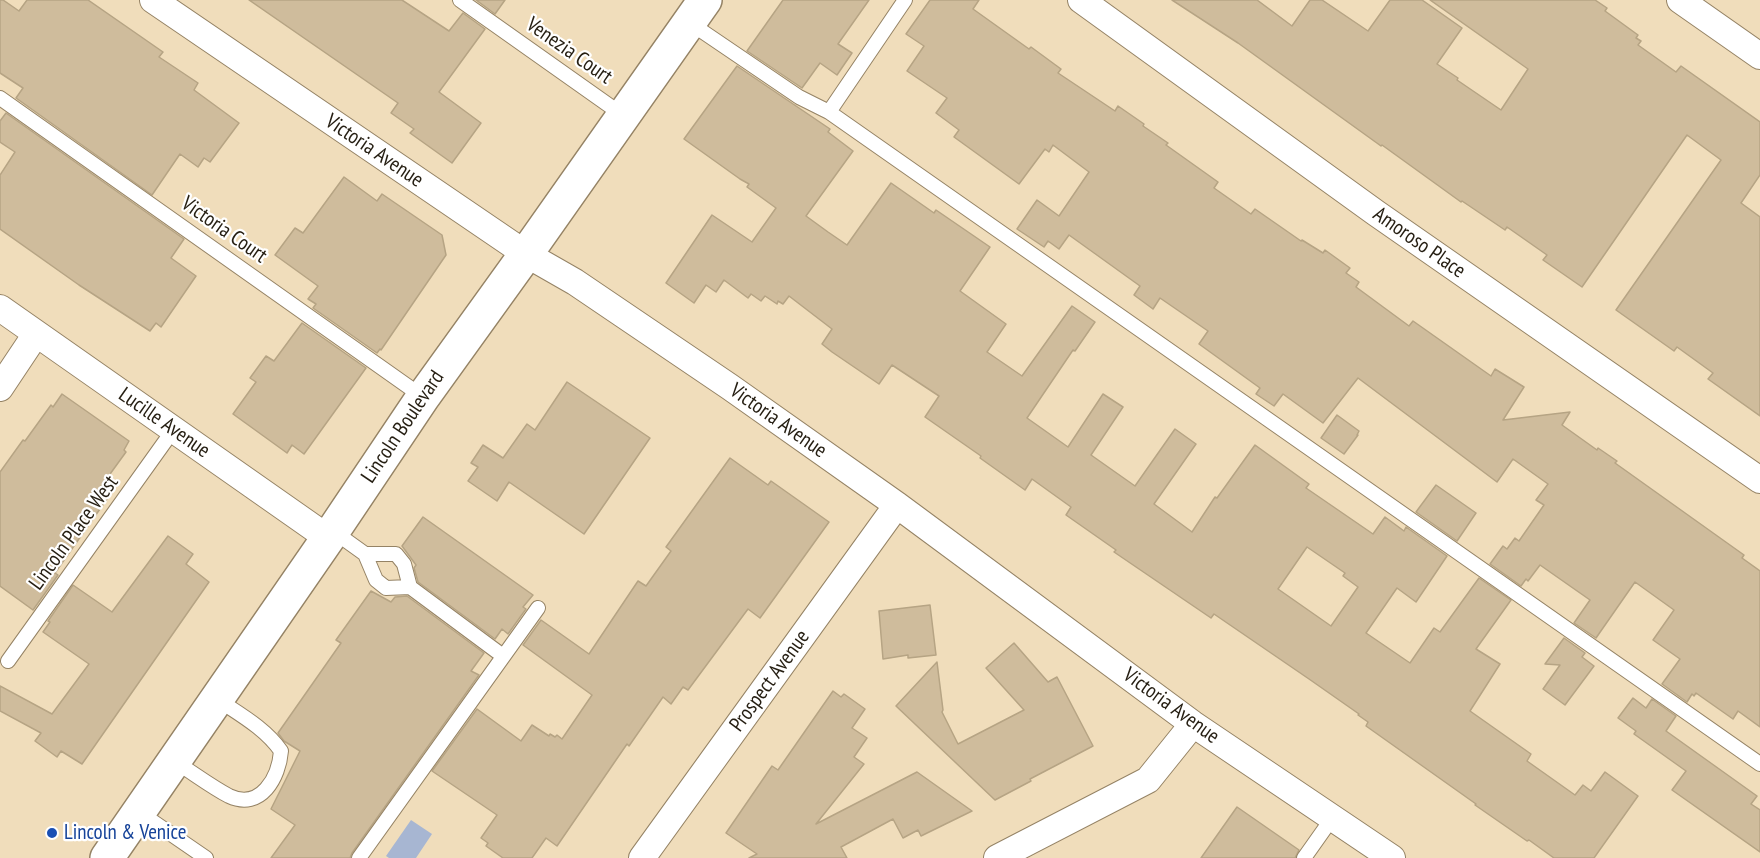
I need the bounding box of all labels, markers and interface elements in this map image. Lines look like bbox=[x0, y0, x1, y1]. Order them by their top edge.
street label: Venezia Court bbox=[521, 12, 617, 90]
street label: Victoria Avenue bbox=[320, 109, 428, 193]
street label: Victoria Court bbox=[176, 191, 272, 269]
street label: Amoroso Place bbox=[1368, 202, 1470, 284]
street label: Lincoln Boulevard bbox=[356, 366, 450, 488]
street label: Victoria Avenue bbox=[725, 378, 831, 464]
street label: Lucille Avenue bbox=[114, 382, 214, 464]
street label: Lincoln Place West bbox=[24, 471, 124, 595]
street label: Prospect Avenue bbox=[725, 625, 815, 737]
street label: Victoria Avenue bbox=[1118, 663, 1224, 749]
place label: Lincoln & Venice bbox=[64, 820, 186, 846]
marker: Lincoln & Venice bbox=[45, 826, 59, 840]

